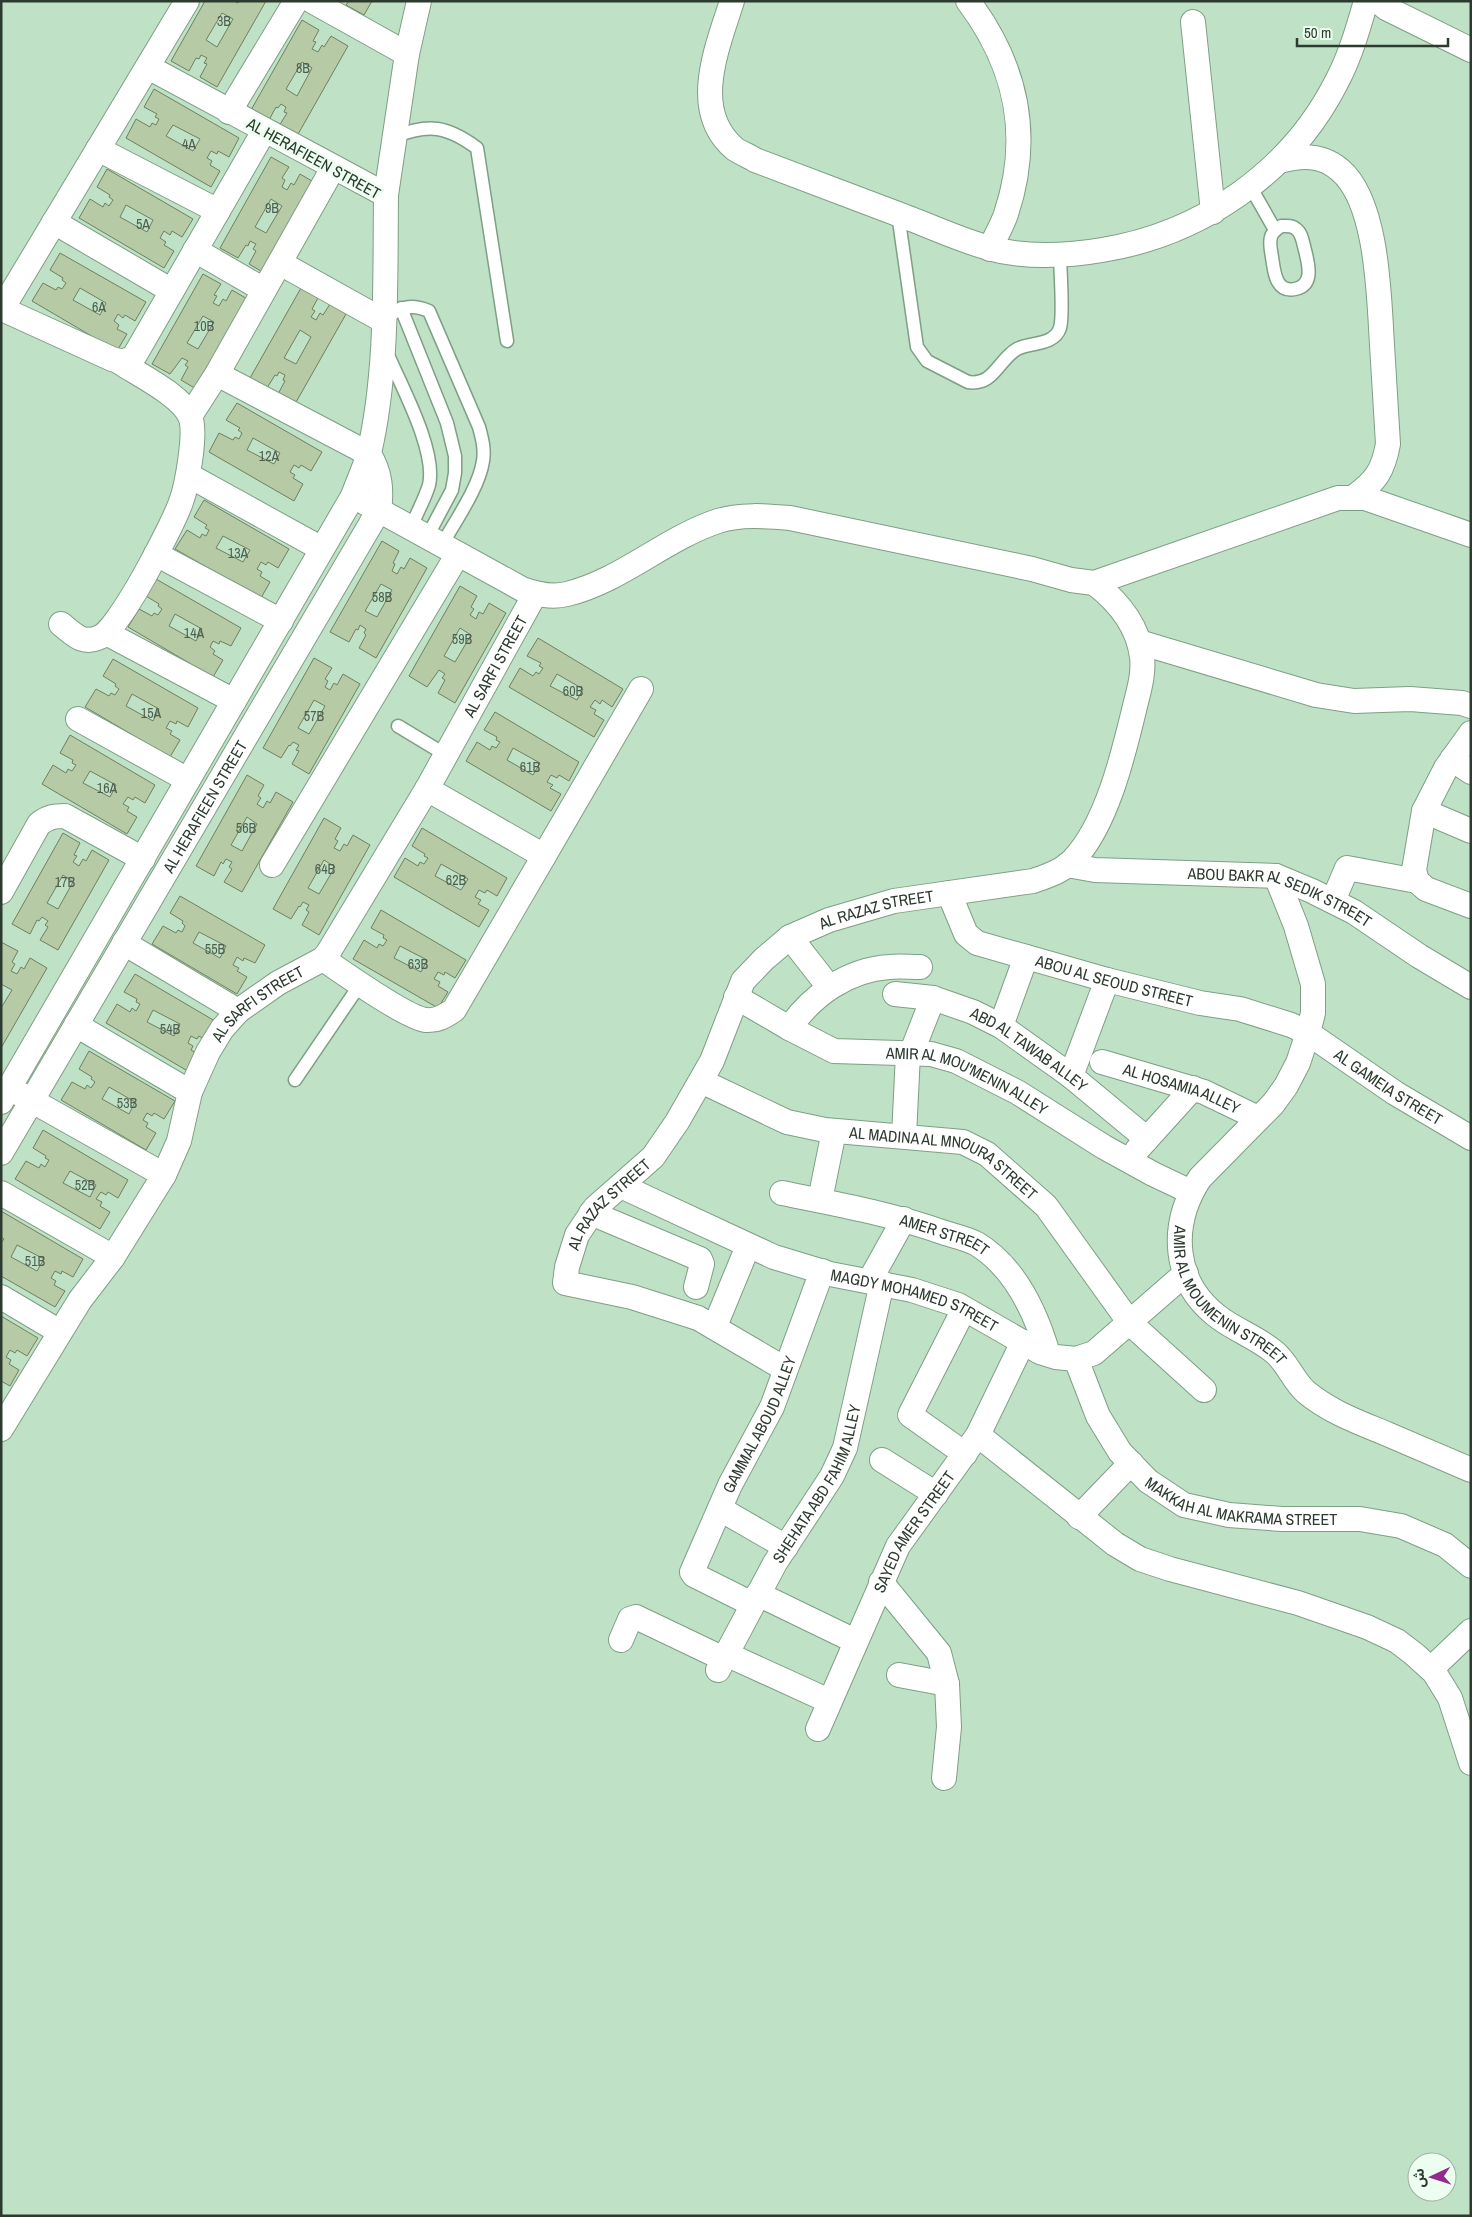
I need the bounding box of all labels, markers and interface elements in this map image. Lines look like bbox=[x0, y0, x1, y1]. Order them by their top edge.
house number: 3B bbox=[217, 12, 231, 30]
scale bar bbox=[1297, 15, 1448, 47]
text: 50 m bbox=[1304, 22, 1331, 43]
house number: 8B bbox=[296, 59, 310, 77]
street label: AL HERAFIEEN STREET bbox=[242, 112, 385, 204]
house number: 4A bbox=[182, 135, 196, 153]
house number: 9B bbox=[265, 199, 279, 217]
house number: 5A bbox=[136, 215, 150, 233]
house number: 6A bbox=[92, 298, 106, 316]
house number: 10B bbox=[194, 317, 215, 335]
house number: 12A bbox=[259, 447, 280, 465]
house number: 13A bbox=[228, 544, 249, 562]
house number: 58B bbox=[372, 588, 393, 606]
street label: AL SARFI STREET bbox=[457, 611, 532, 722]
house number: 14A bbox=[184, 624, 205, 642]
house number: 59B bbox=[452, 630, 473, 648]
house number: 60B bbox=[563, 682, 584, 700]
house number: 15A bbox=[141, 704, 162, 722]
house number: 57B bbox=[304, 707, 325, 725]
street label: AL HERAFIEEN STREET bbox=[157, 736, 252, 878]
house number: 61B bbox=[520, 758, 541, 776]
house number: 16A bbox=[97, 779, 118, 797]
house number: 56B bbox=[236, 819, 257, 837]
house number: 64B bbox=[315, 860, 336, 878]
street label: ABOU BAKR AL SEDIK STREET bbox=[1186, 862, 1376, 932]
house number: 62B bbox=[446, 871, 467, 889]
house number: 17B bbox=[55, 873, 76, 891]
street label: AL RAZAZ STREET bbox=[814, 884, 935, 935]
house number: 55B bbox=[205, 940, 226, 958]
street label: ABOU AL SEOUD STREET bbox=[1032, 949, 1195, 1012]
house number: 63B bbox=[408, 955, 429, 973]
street label: AL SARFI STREET bbox=[205, 960, 308, 1047]
street label: ABD AL TAWAB ALLEY bbox=[966, 1001, 1093, 1097]
house number: 54B bbox=[160, 1020, 181, 1038]
street label: AMIR AL MOU'MENIN ALLEY bbox=[885, 1042, 1052, 1120]
street label: AL GAMEIA STREET bbox=[1329, 1043, 1447, 1130]
street label: AL HOSAMIA ALLEY bbox=[1120, 1058, 1244, 1119]
house number: 53B bbox=[117, 1094, 138, 1112]
street label: AL MADINA AL MNOURA STREET bbox=[847, 1121, 1042, 1205]
street label: AL RAZAZ STREET bbox=[562, 1153, 655, 1254]
house number: 52B bbox=[75, 1176, 96, 1194]
street label: AMER STREET bbox=[896, 1208, 994, 1260]
street label: AMIR AL MOUMENIN STREET bbox=[1169, 1223, 1292, 1369]
house number: 51B bbox=[25, 1252, 46, 1270]
street label: MAGDY MOHAMED STREET bbox=[829, 1263, 1002, 1337]
street label: GAMMAL ABOUD ALLEY bbox=[717, 1352, 801, 1496]
street label: SHEHATA ABD FAHIM ALLEY bbox=[767, 1402, 865, 1567]
street label: SAYED AMER STREET bbox=[868, 1466, 960, 1596]
street label: MAKKAH AL MAKRAMA STREET bbox=[1141, 1471, 1337, 1530]
north arrow bbox=[1407, 2152, 1457, 2202]
text: ش bbox=[1409, 2168, 1429, 2188]

